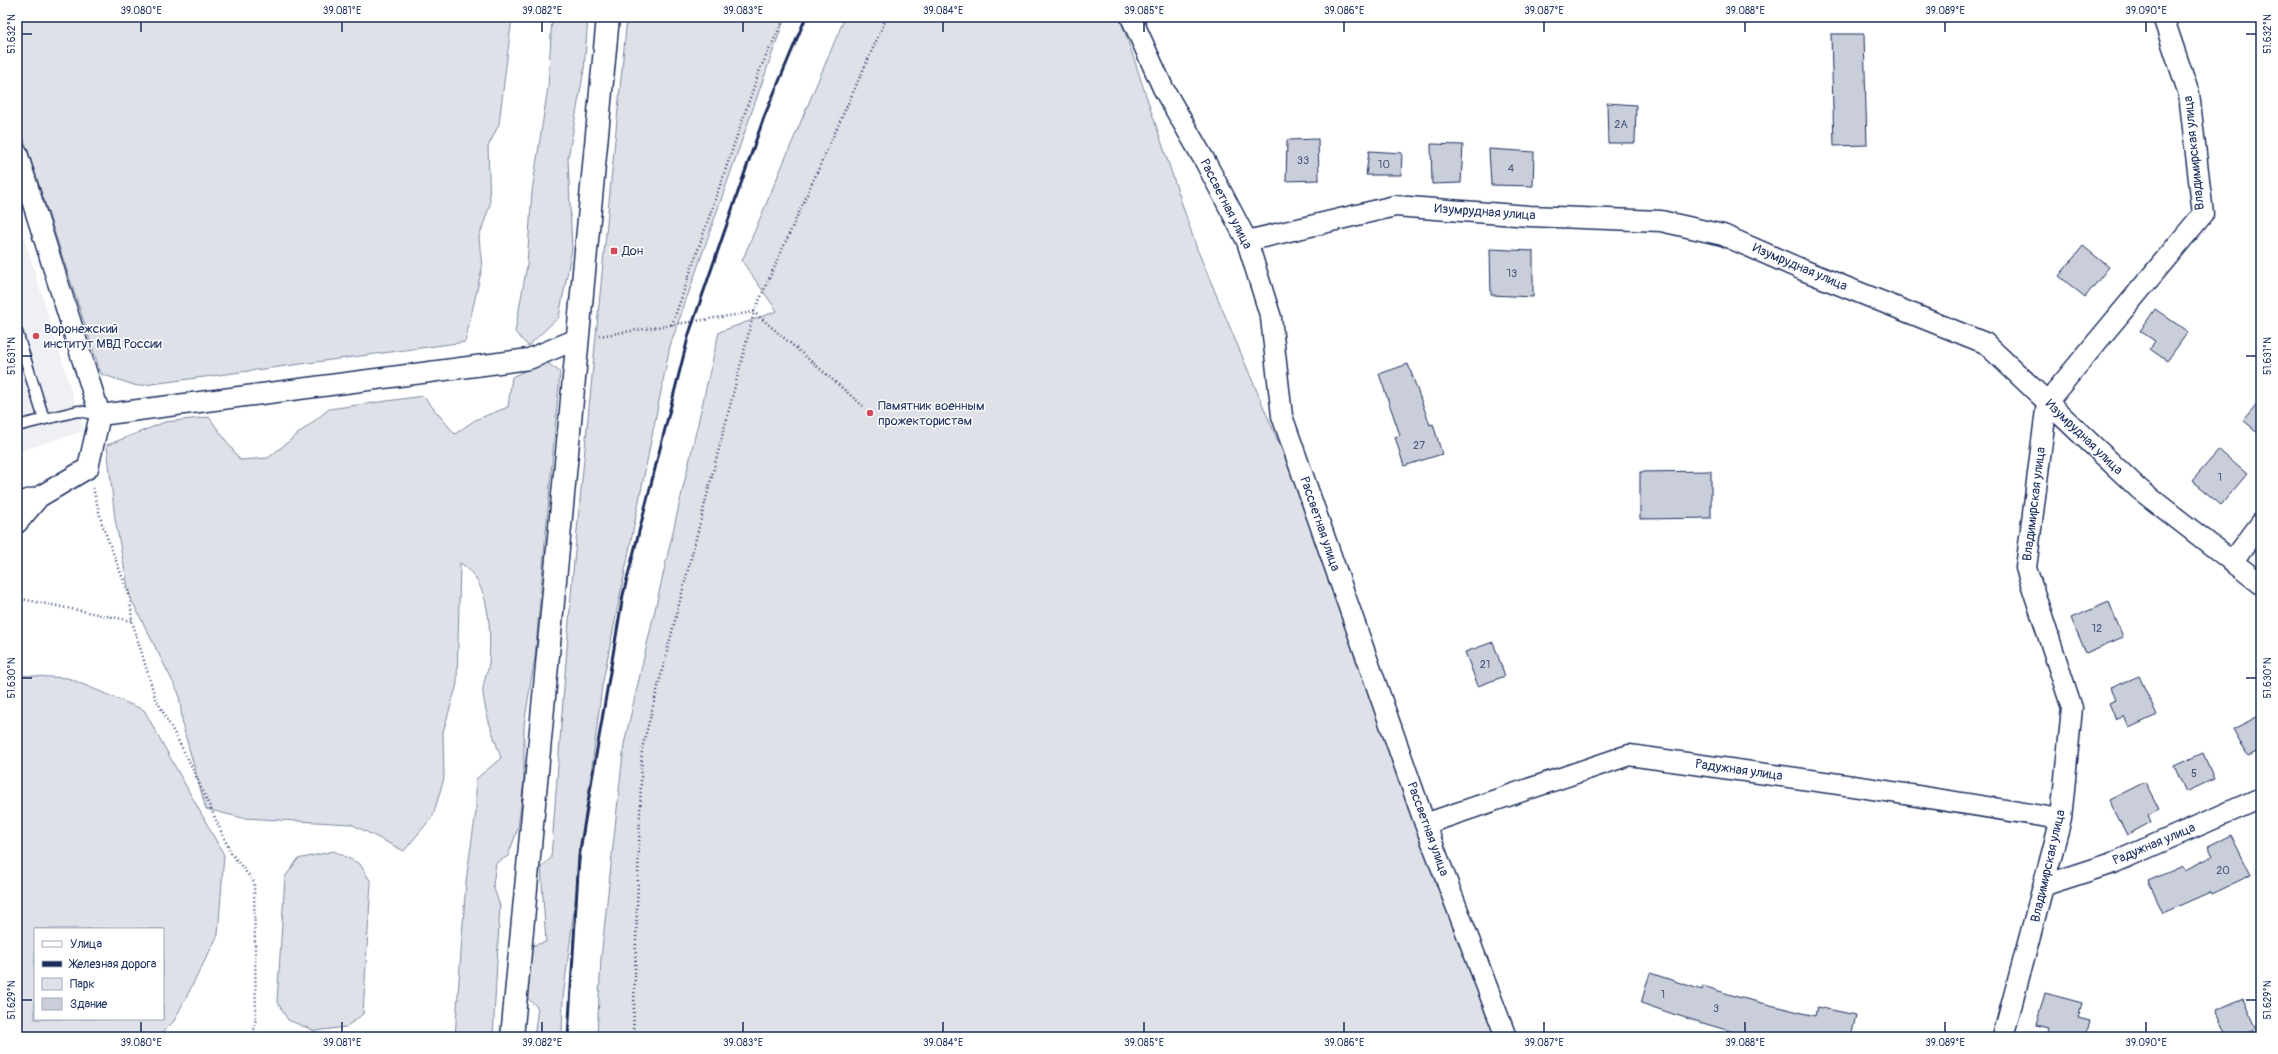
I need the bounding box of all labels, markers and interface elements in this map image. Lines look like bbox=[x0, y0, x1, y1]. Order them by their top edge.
text: 39.080°E bbox=[120, 5, 162, 17]
text: 39.081°E bbox=[323, 5, 361, 17]
text: 39.082°E bbox=[522, 5, 562, 17]
text: 39.083°E bbox=[723, 5, 763, 17]
text: 39.084°E bbox=[923, 5, 963, 17]
text: 39.085°E bbox=[1124, 5, 1164, 17]
text: 39.086°E bbox=[1324, 5, 1364, 17]
text: 39.087°E bbox=[1524, 5, 1564, 17]
text: 39.088°E bbox=[1725, 5, 1765, 17]
text: 39.089°E bbox=[1925, 5, 1965, 17]
text: 39.090°E bbox=[2125, 5, 2167, 17]
text: 51.632°N bbox=[6, 14, 18, 54]
text: 51.632°N bbox=[2262, 14, 2274, 54]
street label: Владимирская улица bbox=[2180, 95, 2208, 211]
house number: 2А bbox=[1614, 118, 1628, 131]
house number: 33 bbox=[1297, 154, 1309, 167]
street label: Рассветная улица bbox=[1196, 156, 1256, 252]
house number: 10 bbox=[1378, 158, 1390, 171]
house number: 4 bbox=[1508, 162, 1515, 175]
street label: Изумрудная улица bbox=[1434, 200, 1536, 224]
street label: Изумрудная улица bbox=[1750, 240, 1850, 294]
place label: Дон bbox=[621, 243, 643, 259]
marker: Дон bbox=[609, 246, 619, 256]
house number: 13 bbox=[1507, 267, 1517, 280]
place label: Воронежский институт МВД России bbox=[44, 321, 162, 352]
marker: Воронежский институт МВД России bbox=[31, 331, 41, 341]
text: 51.631°N bbox=[6, 337, 18, 375]
text: 51.631°N bbox=[2262, 337, 2274, 375]
street label: Изумрудная улица bbox=[2042, 396, 2126, 478]
place label: Памятник военным прожектористам bbox=[878, 398, 985, 429]
marker: Памятник военным прожектористам bbox=[865, 408, 875, 418]
house number: 27 bbox=[1413, 439, 1425, 452]
street label: Владимирская улица bbox=[2019, 446, 2049, 562]
house number: 1 bbox=[2218, 471, 2222, 484]
street label: Рассветная улица bbox=[1296, 475, 1344, 573]
house number: 12 bbox=[2092, 622, 2102, 635]
text: 51.630°N bbox=[6, 657, 18, 698]
text: 51.630°N bbox=[2262, 657, 2274, 698]
house number: 21 bbox=[1480, 658, 1490, 671]
street label: Радужная улица bbox=[1694, 756, 1784, 784]
house number: 5 bbox=[2191, 767, 2197, 780]
street label: Рассветная улица bbox=[1404, 780, 1452, 878]
street label: Владимирская улица bbox=[2027, 808, 2069, 924]
street label: Радужная улица bbox=[2110, 819, 2198, 869]
house number: 20 bbox=[2216, 864, 2230, 877]
legend bbox=[34, 928, 164, 1020]
text: Улица bbox=[70, 937, 102, 952]
text: Железная дорога bbox=[68, 957, 157, 972]
text: Парк bbox=[70, 977, 95, 992]
text: 51.629°N bbox=[6, 980, 18, 1020]
text: 51.629°N bbox=[2262, 980, 2274, 1020]
house number: 1 bbox=[1661, 988, 1665, 1001]
text: Здание bbox=[70, 997, 107, 1012]
house number: 3 bbox=[1713, 1002, 1719, 1015]
text: 39.080°E bbox=[120, 1037, 162, 1049]
text: 39.081°E bbox=[323, 1037, 361, 1049]
text: 39.082°E bbox=[522, 1037, 562, 1049]
text: 39.083°E bbox=[723, 1037, 763, 1049]
text: 39.084°E bbox=[923, 1037, 963, 1049]
text: 39.085°E bbox=[1124, 1037, 1164, 1049]
text: 39.086°E bbox=[1324, 1037, 1364, 1049]
text: 39.087°E bbox=[1524, 1037, 1564, 1049]
text: 39.088°E bbox=[1725, 1037, 1765, 1049]
text: 39.089°E bbox=[1925, 1037, 1965, 1049]
text: 39.090°E bbox=[2125, 1037, 2167, 1049]

